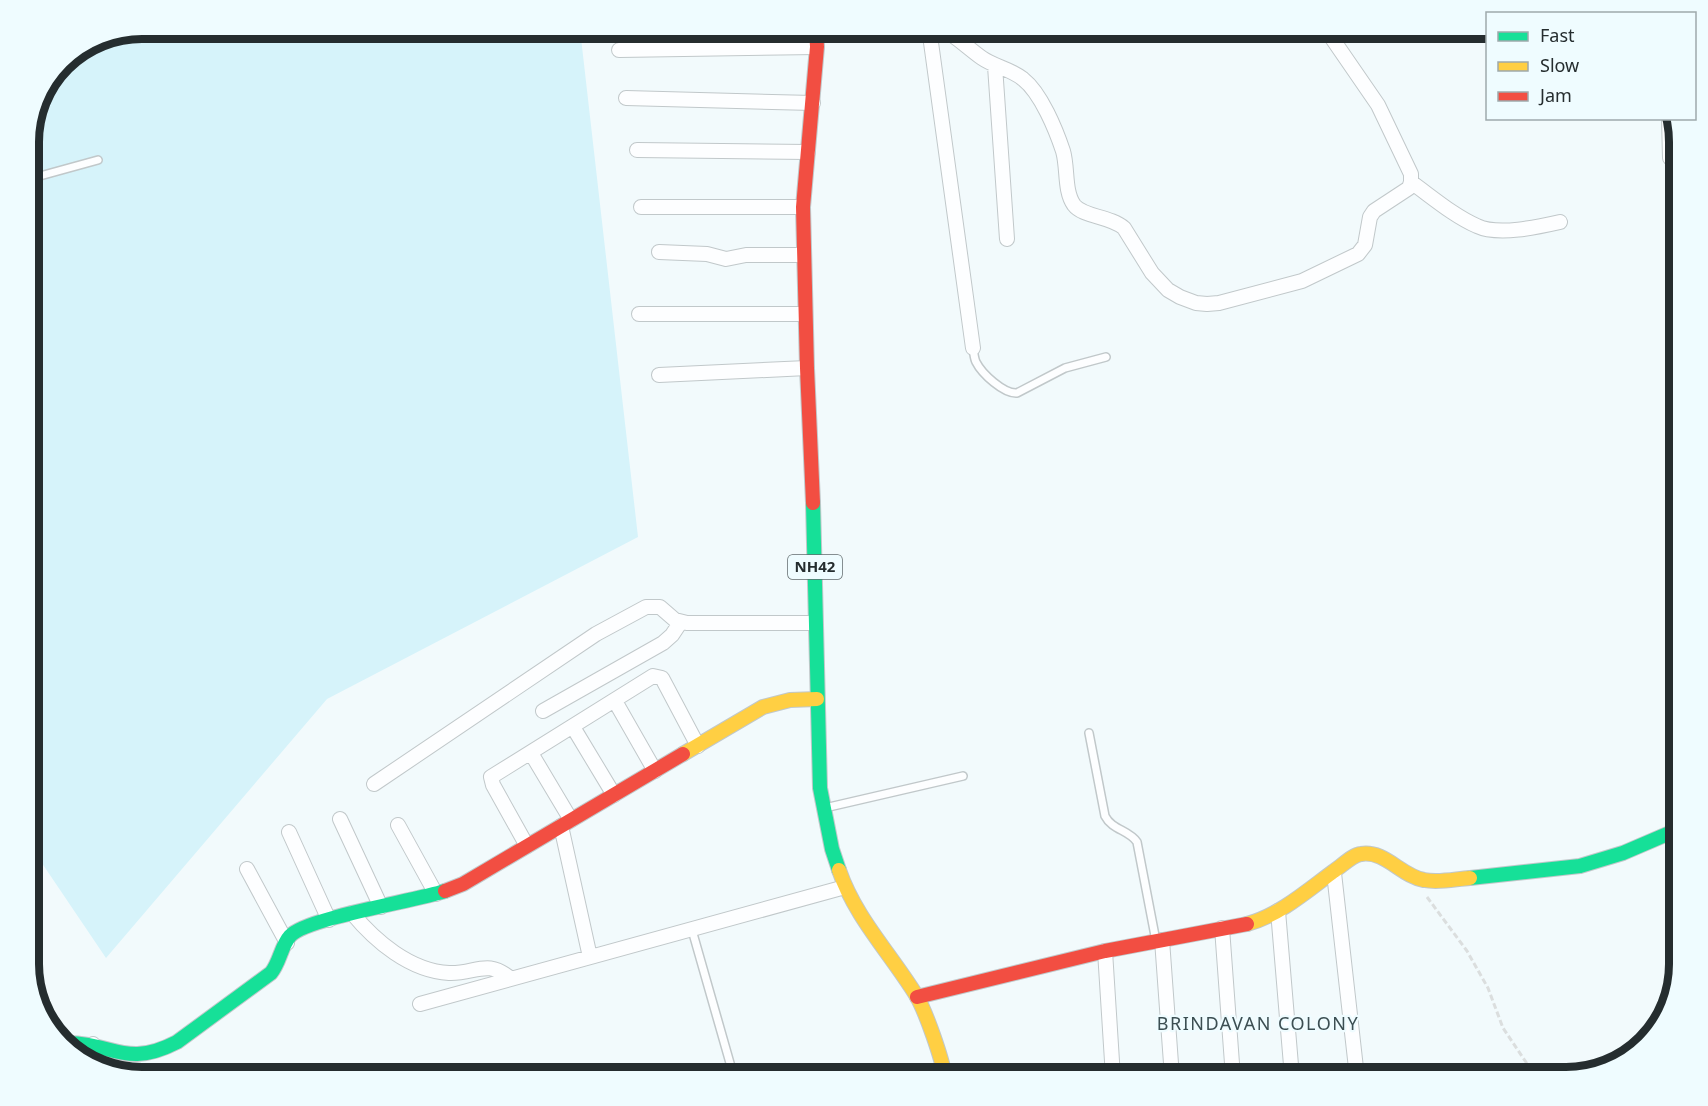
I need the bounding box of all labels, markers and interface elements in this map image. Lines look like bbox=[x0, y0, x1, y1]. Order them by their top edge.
legend bbox=[1486, 12, 1696, 120]
text: Fast bbox=[1540, 23, 1575, 47]
text: Slow bbox=[1540, 53, 1579, 77]
text: Jam bbox=[1538, 83, 1572, 107]
road number: NH42 bbox=[788, 555, 842, 579]
district label: BRINDAVAN COLONY bbox=[1157, 1011, 1359, 1035]

